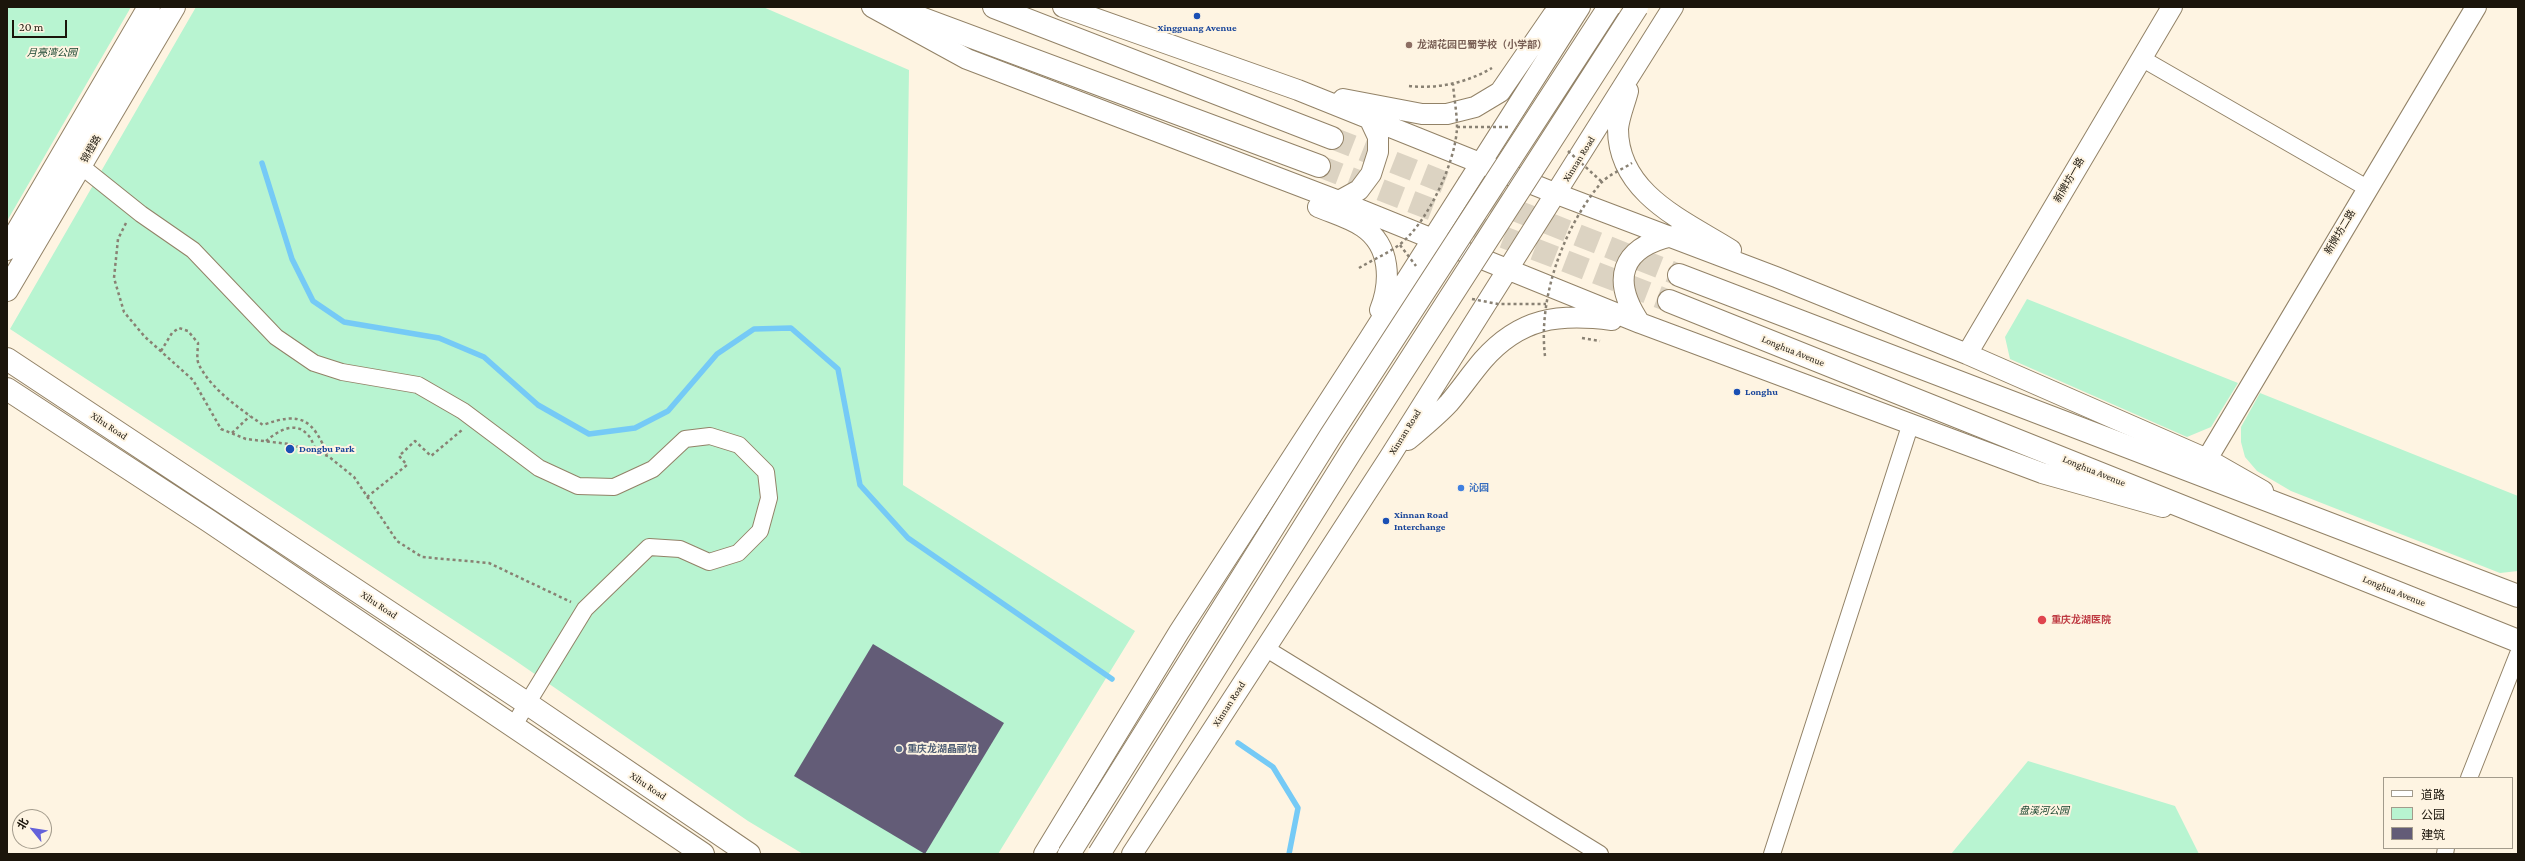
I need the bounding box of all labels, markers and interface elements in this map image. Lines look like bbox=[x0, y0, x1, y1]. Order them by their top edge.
marker: Xingguang Avenue bbox=[1192, 11, 1202, 21]
scale bar bbox=[14, 12, 69, 38]
text: 20 m bbox=[19, 20, 43, 34]
place label: Xingguang Avenue bbox=[1157, 22, 1237, 34]
place label: 龙湖花园巴蜀学校（小学部） bbox=[1417, 39, 1547, 51]
marker: 龙湖花园巴蜀学校（小学部） bbox=[1404, 40, 1414, 50]
park label: 月亮湾公园 bbox=[27, 47, 77, 59]
street label: 锦橙路 bbox=[78, 133, 104, 165]
street label: Xinnan Road bbox=[1560, 134, 1598, 184]
street label: 新牌坊一路 bbox=[2051, 155, 2087, 205]
street label: 新牌坊二路 bbox=[2322, 207, 2358, 257]
street label: Longhua Avenue bbox=[1760, 333, 1826, 369]
place label: Longhu bbox=[1745, 386, 1778, 398]
marker: Longhu bbox=[1732, 387, 1742, 397]
street label: Xinnan Road bbox=[1386, 407, 1424, 457]
street label: Xihu Road bbox=[89, 410, 129, 442]
marker: Dongbu Park bbox=[284, 443, 296, 455]
place label: Dongbu Park bbox=[299, 443, 355, 455]
street label: Longhua Avenue bbox=[2061, 453, 2127, 489]
place label: 沁园 bbox=[1469, 482, 1489, 494]
marker: 沁园 bbox=[1456, 483, 1466, 493]
place label: Xinnan Road Interchange bbox=[1394, 509, 1448, 532]
marker: Xinnan Road Interchange bbox=[1381, 516, 1391, 526]
street label: Longhua Avenue bbox=[2361, 573, 2427, 609]
street label: Xihu Road bbox=[359, 589, 399, 621]
marker: 重庆龙湖医院 bbox=[2036, 614, 2048, 626]
place label: 重庆龙湖医院 bbox=[2051, 614, 2111, 626]
street label: Xinnan Road bbox=[1210, 679, 1248, 729]
place label: 重庆龙湖晶郦馆 bbox=[907, 743, 977, 755]
marker: 重庆龙湖晶郦馆 bbox=[894, 744, 904, 754]
street label: Xihu Road bbox=[628, 770, 668, 802]
legend bbox=[2383, 777, 2513, 849]
text: 道路 bbox=[2421, 788, 2445, 802]
park label: 盘溪河公园 bbox=[2019, 805, 2069, 817]
text: 公园 bbox=[2421, 808, 2445, 822]
north arrow bbox=[12, 809, 52, 849]
text: 北 bbox=[15, 816, 30, 831]
text: 建筑 bbox=[2421, 828, 2445, 842]

